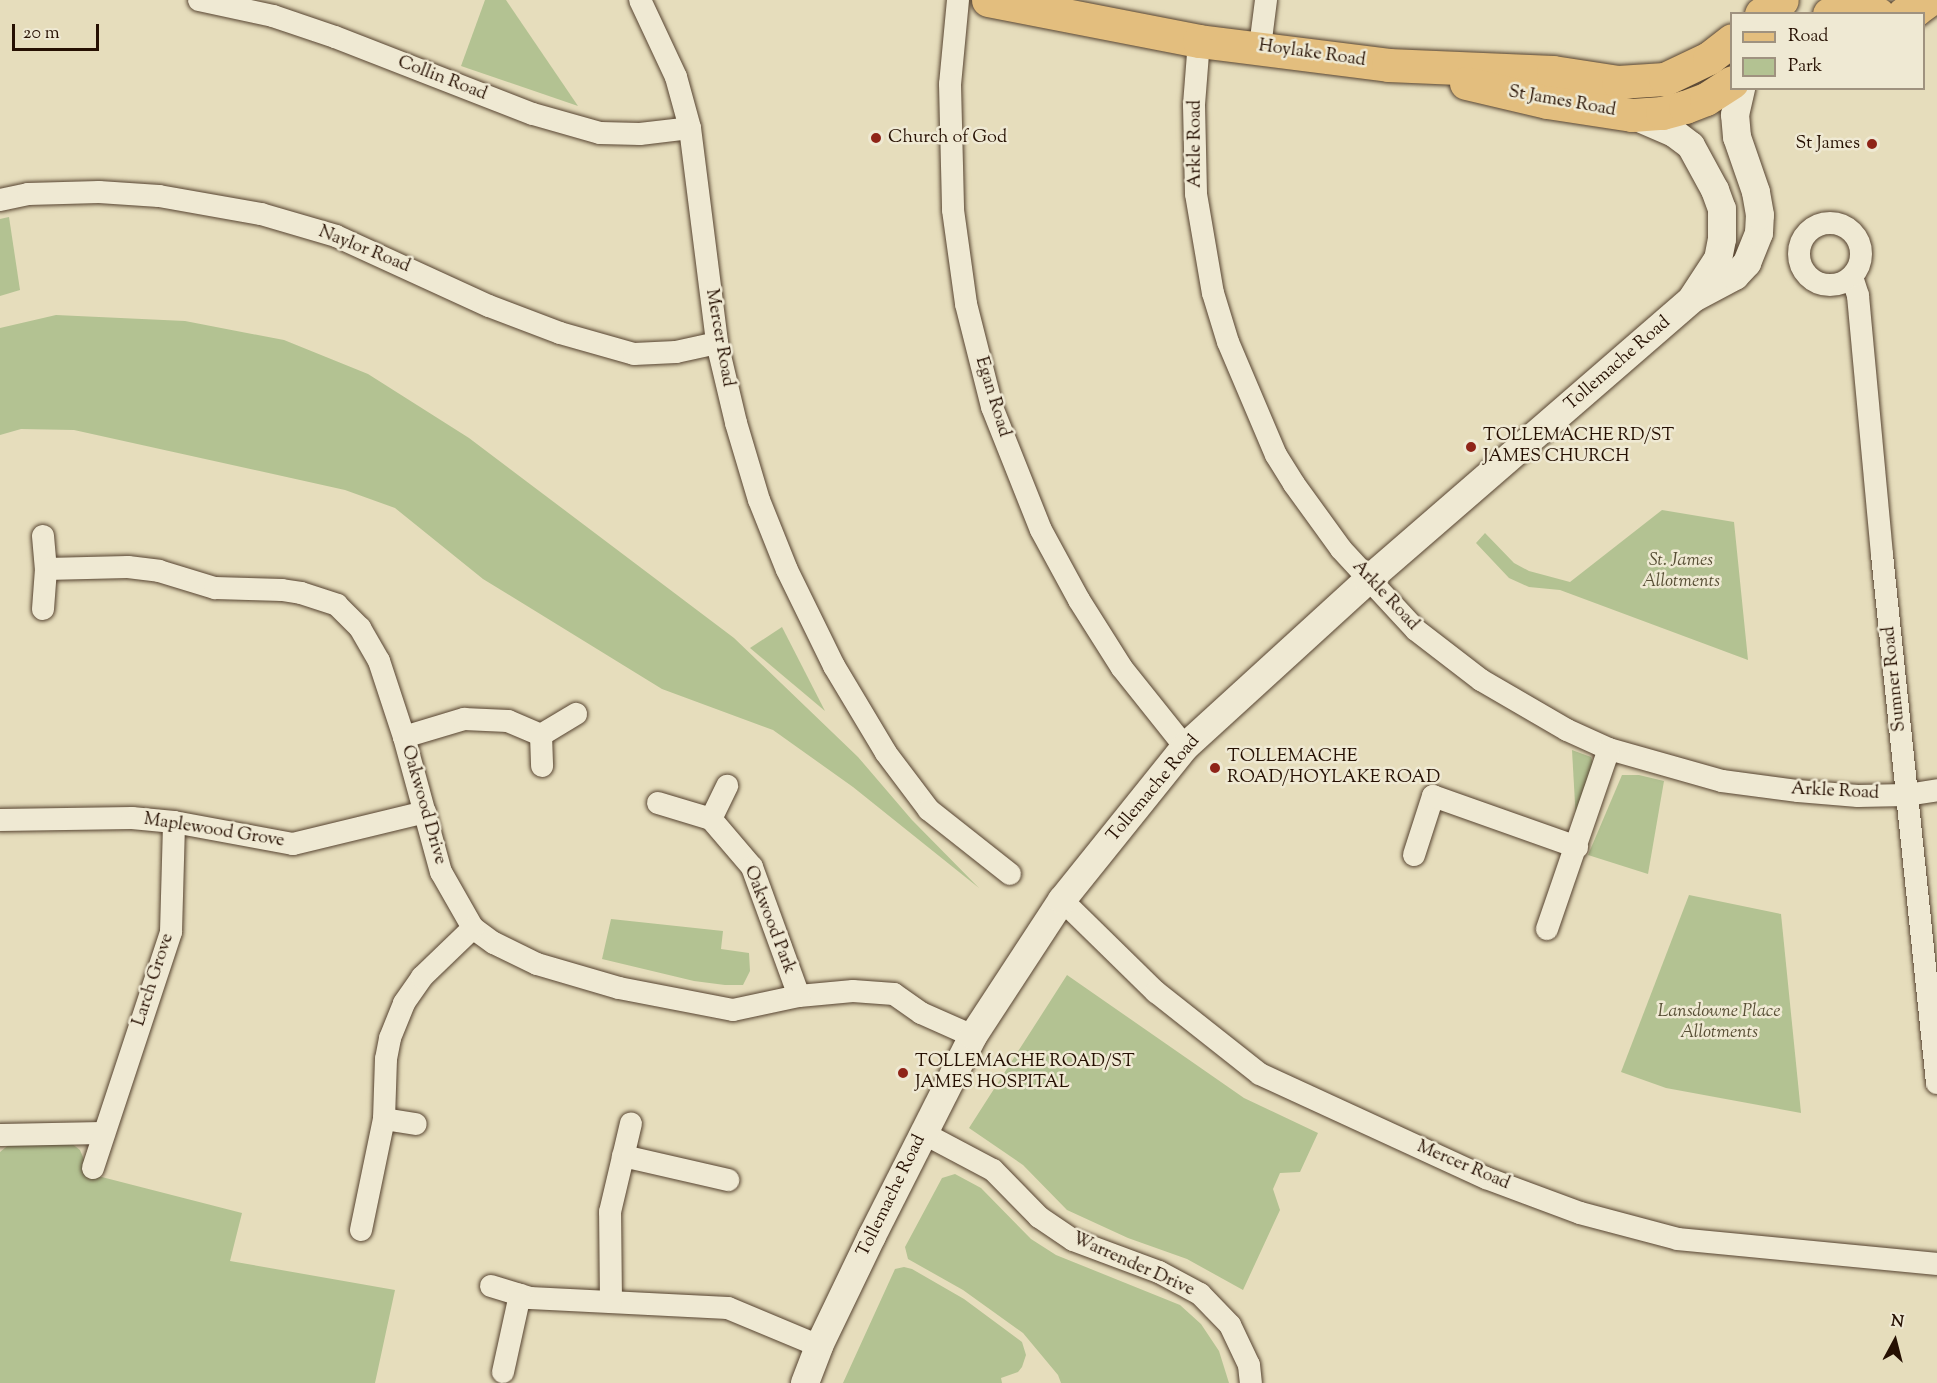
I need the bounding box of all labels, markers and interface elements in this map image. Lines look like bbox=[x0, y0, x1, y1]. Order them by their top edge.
scale bar bbox=[15, 12, 102, 50]
legend bbox=[1730, 12, 1925, 90]
text: 20 m bbox=[23, 21, 60, 47]
text: Road bbox=[1788, 24, 1828, 50]
street label: Hoylake Road bbox=[1257, 36, 1367, 72]
street label: Collin Road bbox=[394, 52, 490, 106]
text: Park bbox=[1788, 54, 1822, 80]
street label: St James Road bbox=[1507, 82, 1617, 122]
street label: Arkle Road bbox=[1185, 100, 1207, 188]
place label: Church of God bbox=[888, 127, 1007, 149]
marker: Church of God bbox=[869, 131, 883, 145]
place label: St James bbox=[1796, 133, 1860, 155]
marker: St James bbox=[1865, 137, 1879, 151]
street label: Naylor Road bbox=[315, 222, 413, 278]
street label: Mercer Road bbox=[700, 287, 738, 389]
street label: Tollemache Road bbox=[1561, 312, 1675, 416]
street label: Egan Road bbox=[970, 354, 1014, 440]
place label: TOLLEMACHE RD/ST JAMES CHURCH bbox=[1483, 426, 1674, 468]
marker: TOLLEMACHE RD/ST JAMES CHURCH bbox=[1464, 440, 1478, 454]
park label: St. James Allotments bbox=[1642, 551, 1720, 594]
street label: Arkle Road bbox=[1347, 556, 1423, 636]
street label: Sumner Road bbox=[1879, 625, 1911, 733]
street label: Tollemache Road bbox=[1103, 731, 1205, 847]
street label: Oakwood Drive bbox=[396, 743, 450, 867]
place label: TOLLEMACHE ROAD/HOYLAKE ROAD bbox=[1227, 747, 1440, 789]
marker: TOLLEMACHE ROAD/HOYLAKE ROAD bbox=[1208, 761, 1222, 775]
street label: Arkle Road bbox=[1790, 779, 1880, 805]
street label: Maplewood Grove bbox=[142, 809, 286, 853]
street label: Oakwood Park bbox=[738, 863, 800, 977]
street label: Larch Grove bbox=[129, 931, 179, 1029]
park label: Lansdowne Place Allotments bbox=[1658, 1002, 1780, 1044]
place label: TOLLEMACHE ROAD/ST JAMES HOSPITAL bbox=[915, 1052, 1135, 1094]
marker: TOLLEMACHE ROAD/ST JAMES HOSPITAL bbox=[896, 1066, 910, 1080]
street label: Tollemache Road bbox=[853, 1131, 931, 1261]
street label: Mercer Road bbox=[1413, 1137, 1513, 1195]
street label: Warrender Drive bbox=[1068, 1228, 1198, 1302]
text: N bbox=[1890, 1310, 1905, 1335]
north arrow bbox=[1865, 1311, 1925, 1371]

